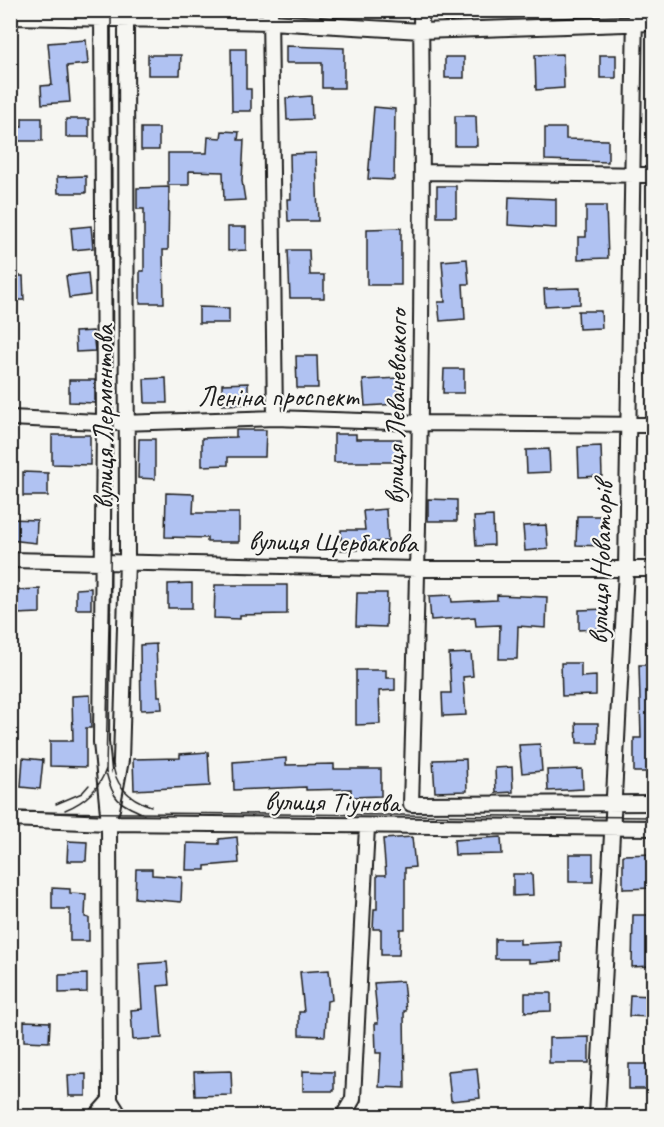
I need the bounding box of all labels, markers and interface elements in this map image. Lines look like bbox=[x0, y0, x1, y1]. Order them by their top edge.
street label: вулиця Леваневського bbox=[376, 306, 415, 505]
street label: вулиця Лермонтова bbox=[86, 323, 121, 509]
street label: Леніна проспект bbox=[198, 379, 360, 414]
street label: вулиця Новаторів bbox=[580, 475, 621, 645]
street label: вулиця Щербакова bbox=[248, 523, 420, 561]
street label: вулиця Тіунова bbox=[264, 783, 402, 820]

